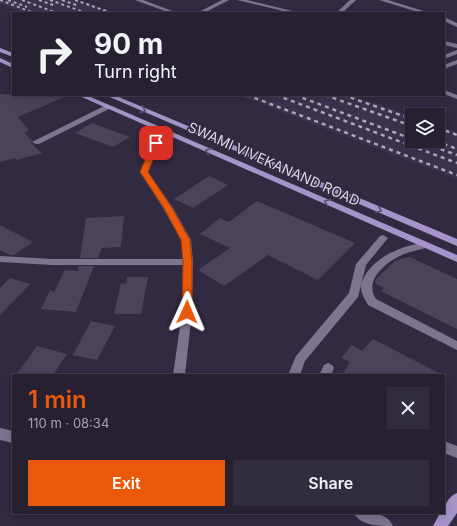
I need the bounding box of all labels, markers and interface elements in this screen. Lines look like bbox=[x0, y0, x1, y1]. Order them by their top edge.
text: 90 m bbox=[94, 27, 163, 61]
icon: right bbox=[28, 28, 80, 80]
text: Turn right bbox=[94, 61, 177, 82]
one-way arrow bbox=[139, 105, 147, 113]
map controls bbox=[405, 108, 445, 148]
button: layers bbox=[405, 108, 445, 148]
street label: SWAMI VIVEKANAND ROAD bbox=[186, 118, 363, 209]
pin bbox=[139, 126, 173, 160]
icon: arrive bbox=[145, 132, 167, 154]
one-way arrow bbox=[205, 147, 212, 155]
one-way arrow bbox=[324, 199, 331, 207]
one-way arrow bbox=[375, 205, 383, 213]
position arrow bbox=[166, 291, 208, 333]
text: 1 min bbox=[28, 385, 87, 414]
button: close bbox=[387, 387, 429, 429]
text: 110 m · 08:34 bbox=[28, 415, 109, 431]
button: Exit bbox=[28, 460, 225, 506]
button: Share bbox=[233, 460, 429, 506]

